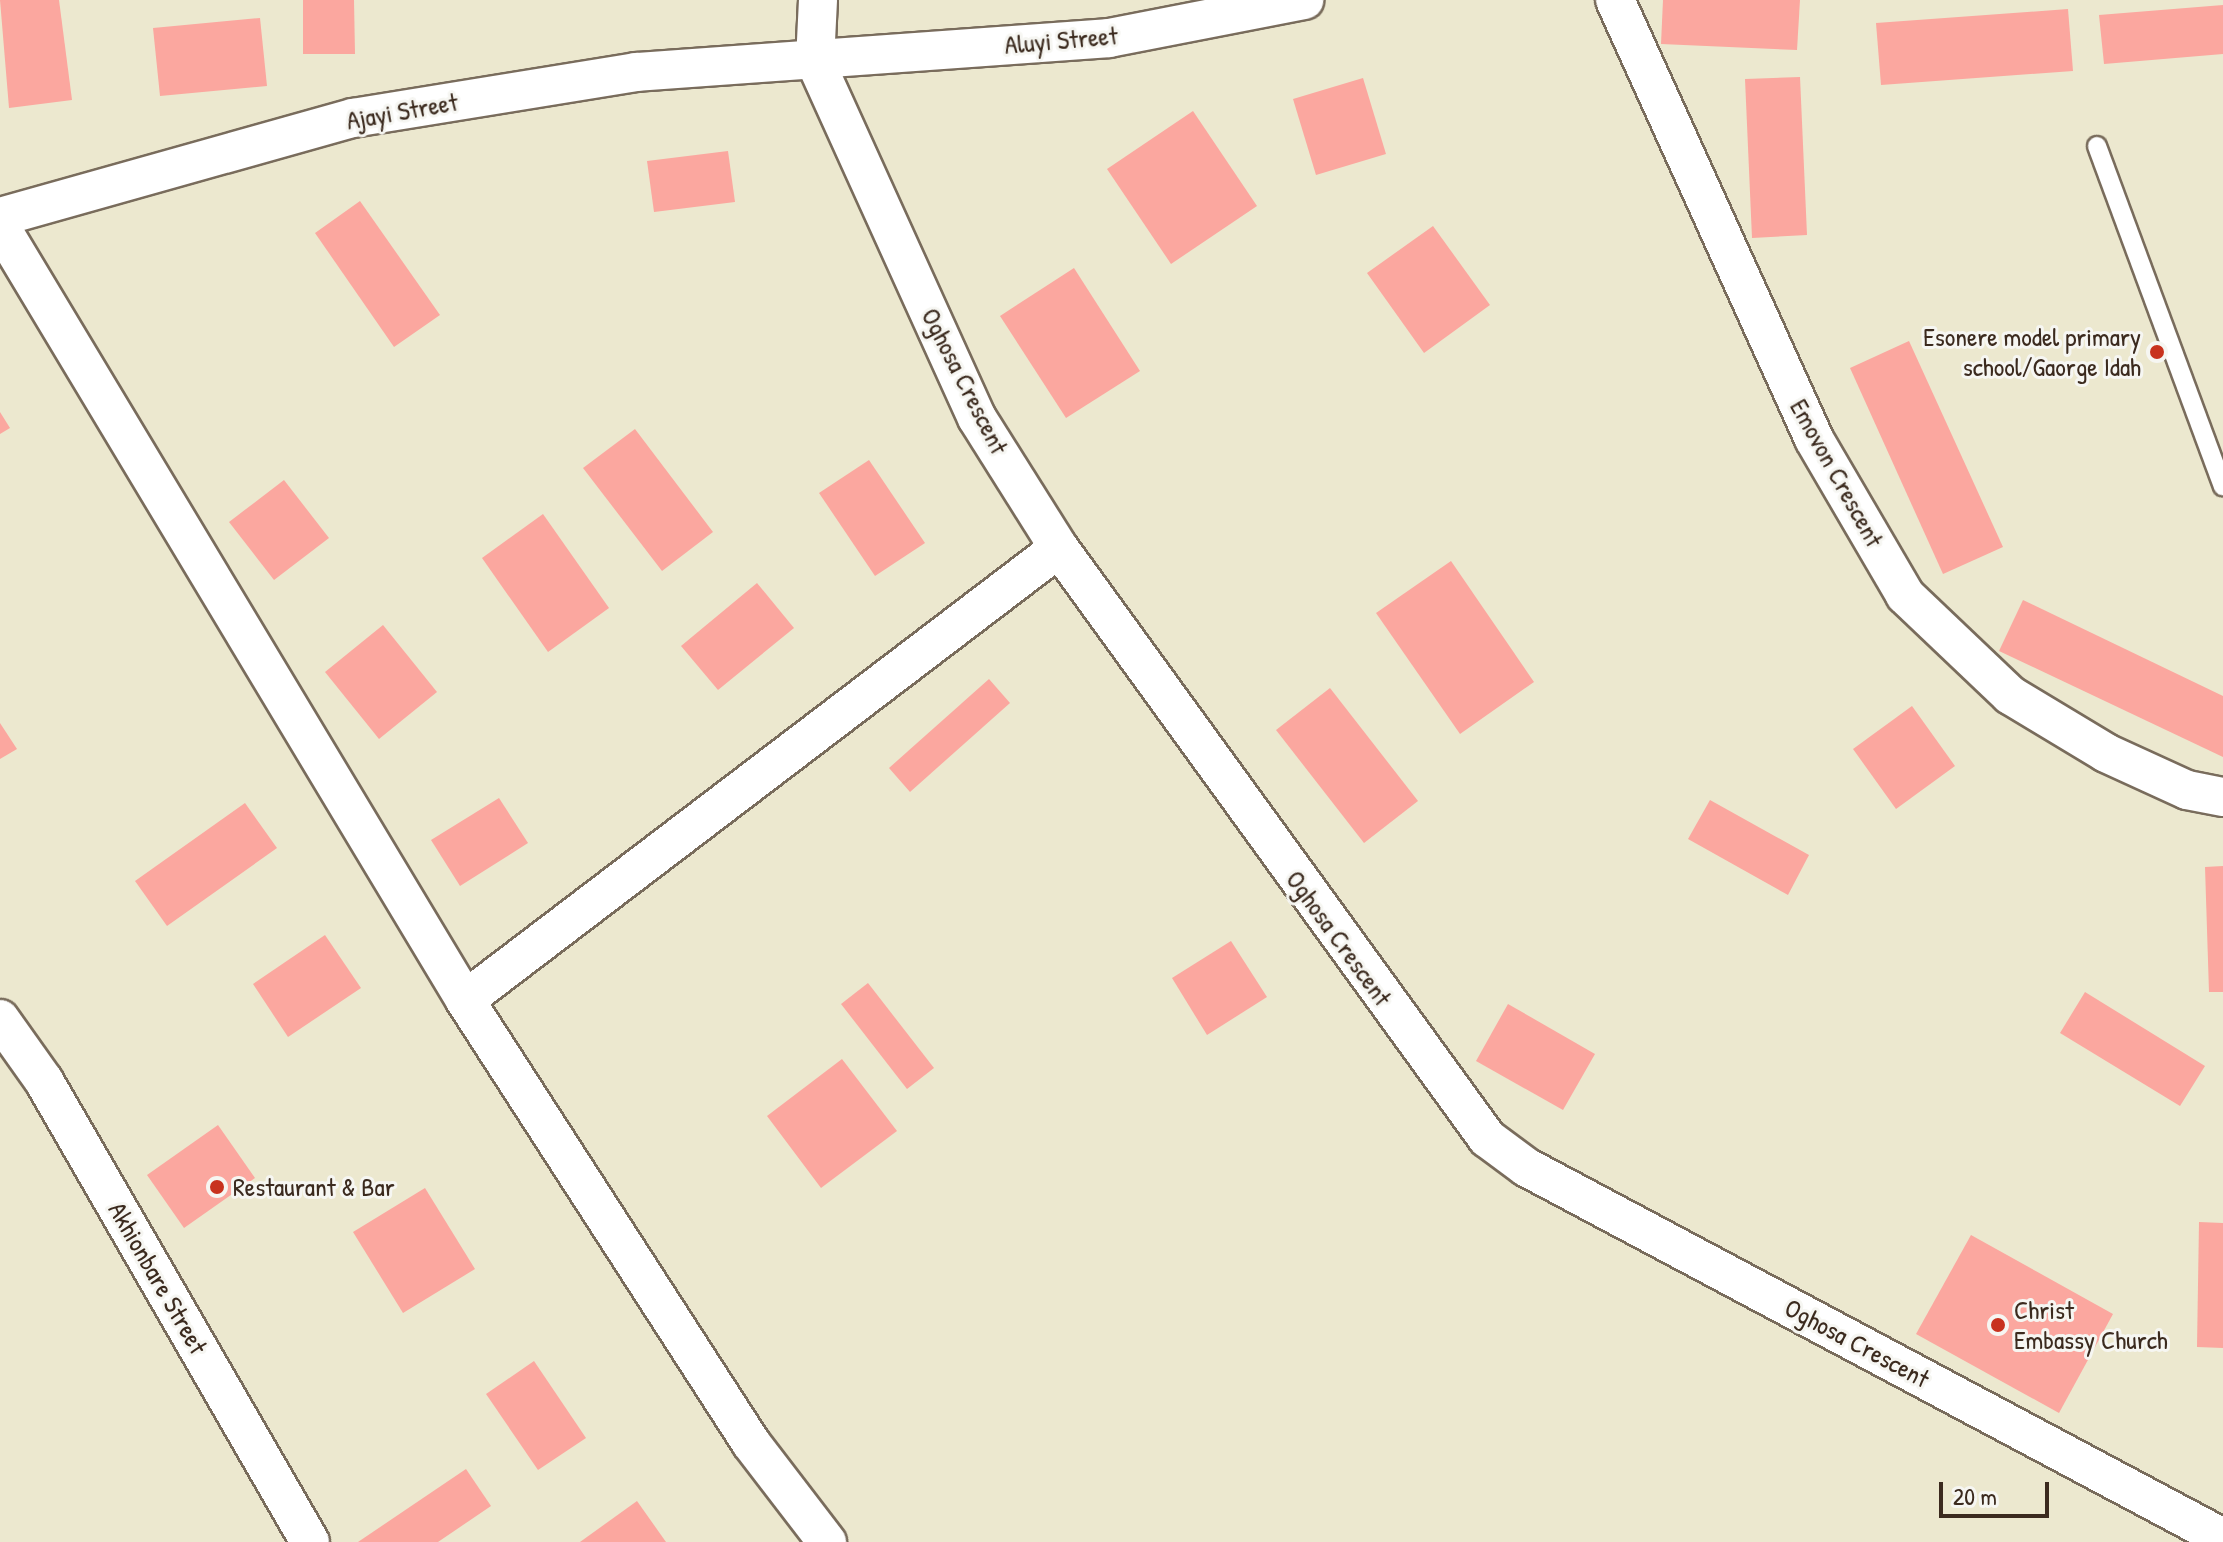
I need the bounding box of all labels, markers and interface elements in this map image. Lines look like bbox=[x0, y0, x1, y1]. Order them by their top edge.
street label: Aluyi Street bbox=[1003, 20, 1119, 60]
street label: Ajayi Street bbox=[344, 86, 460, 136]
street label: Oghosa Crescent bbox=[915, 303, 1015, 459]
place label: Esonere model primary school/Gaorge Idah bbox=[1923, 321, 2141, 382]
marker: Esonere model primary school/Gaorge Idah bbox=[2148, 343, 2166, 361]
street label: Emovon Crescent bbox=[1784, 394, 1890, 552]
street label: Oghosa Crescent bbox=[1280, 864, 1398, 1012]
place label: Restaurant & Bar bbox=[233, 1171, 395, 1203]
marker: Restaurant & Bar bbox=[208, 1178, 226, 1196]
street label: Akhionbare Street bbox=[102, 1196, 214, 1360]
street label: Oghosa Crescent bbox=[1779, 1292, 1935, 1394]
place label: Christ Embassy Church bbox=[2014, 1294, 2168, 1356]
marker: Christ Embassy Church bbox=[1989, 1316, 2007, 1334]
scale bar bbox=[1943, 1466, 2053, 1516]
text: 20 m bbox=[1953, 1480, 1997, 1512]

